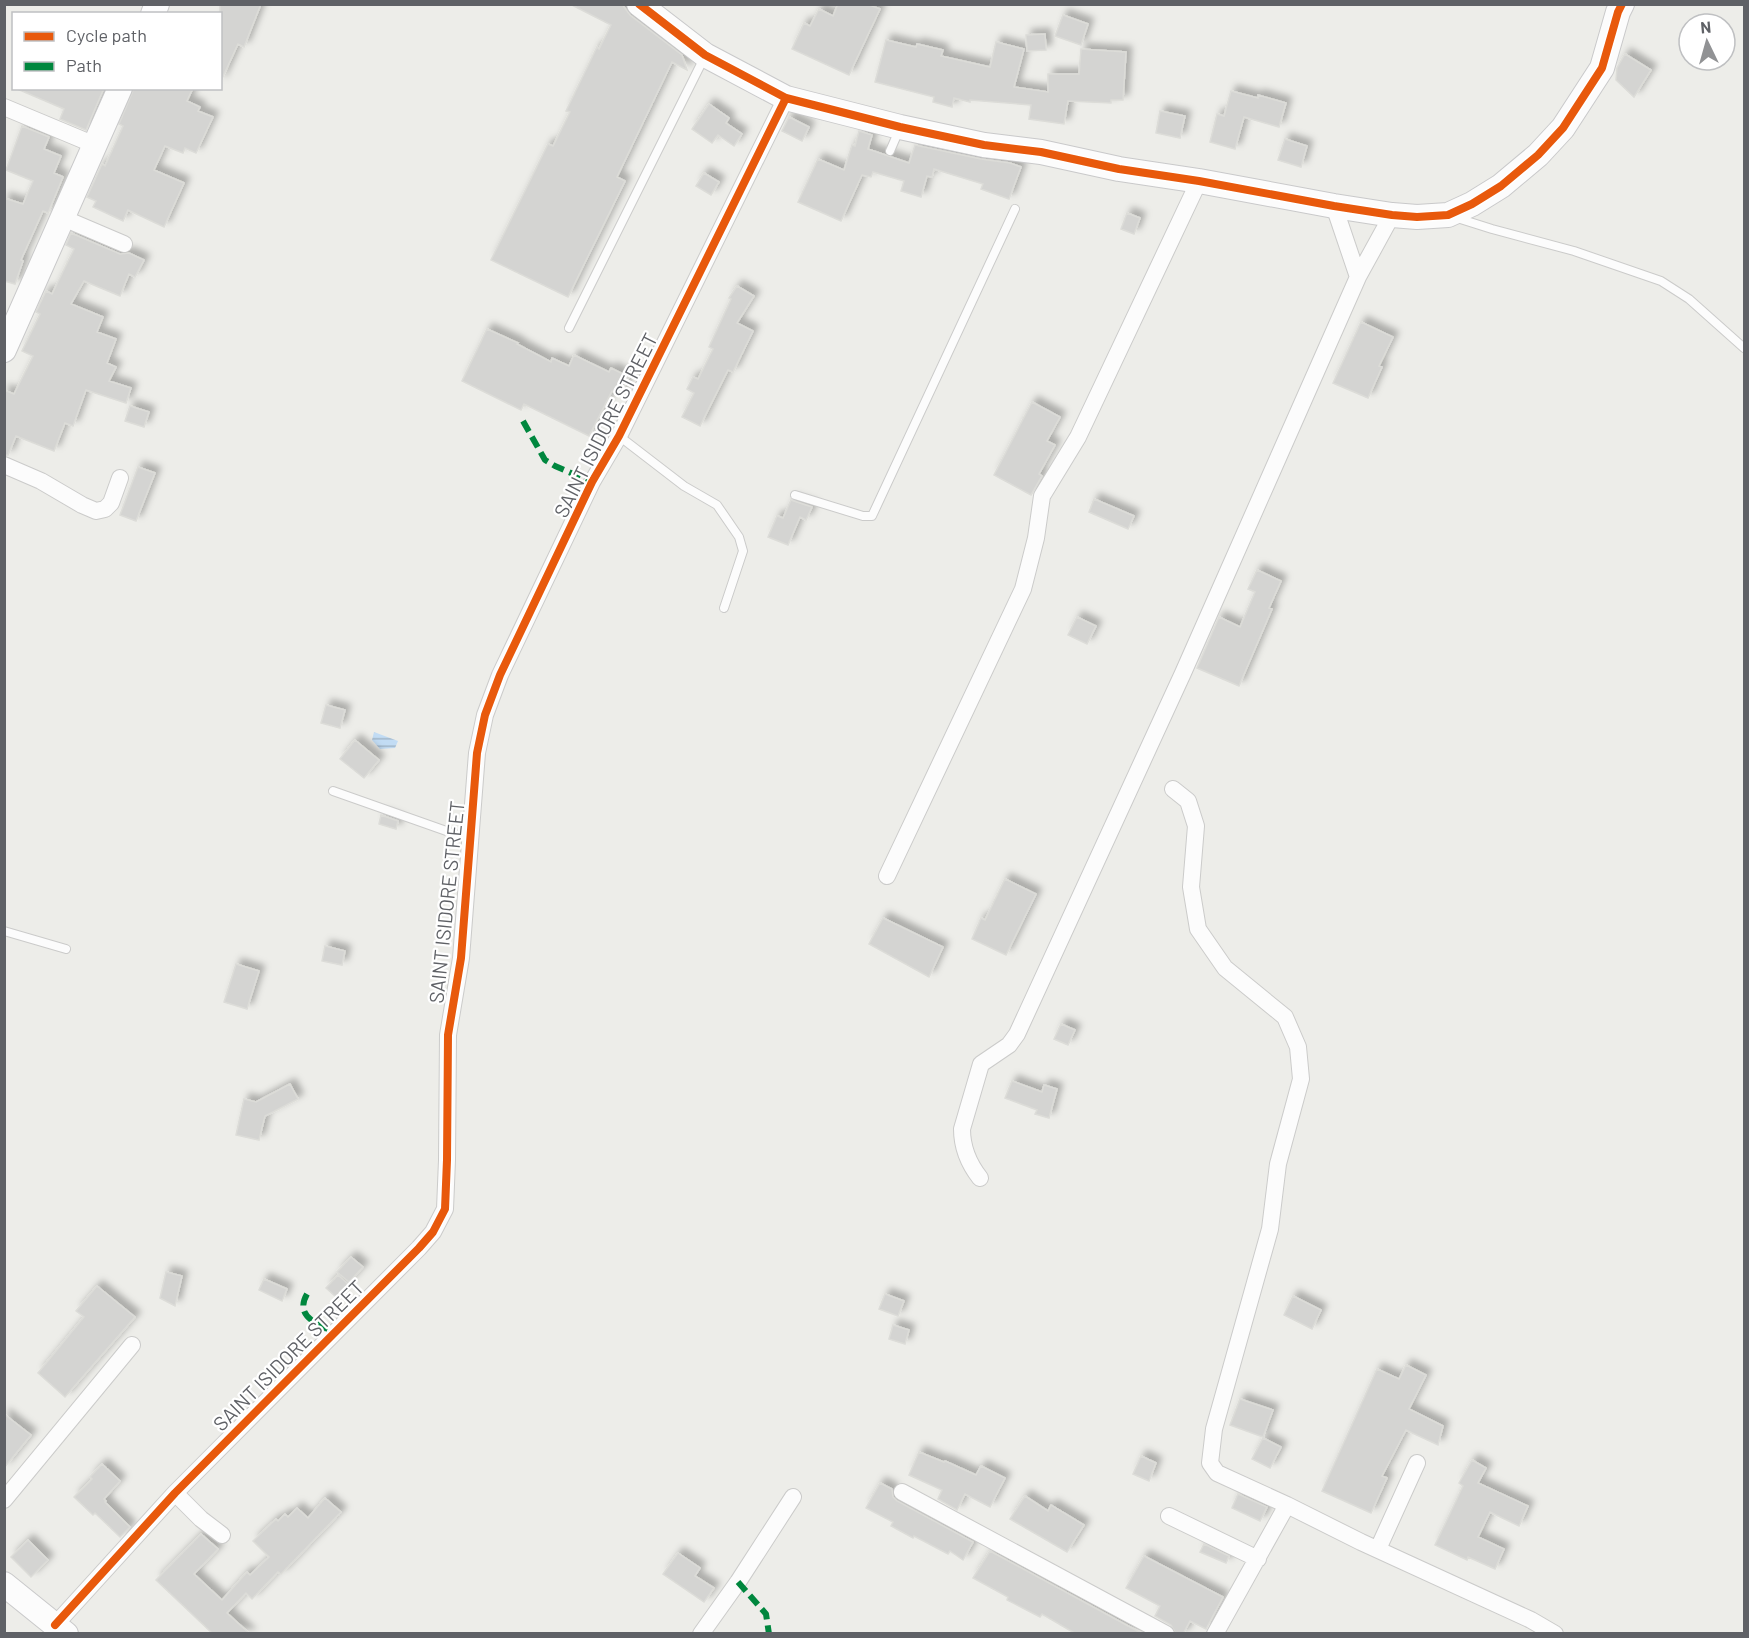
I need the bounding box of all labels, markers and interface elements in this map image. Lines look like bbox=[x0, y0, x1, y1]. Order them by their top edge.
legend bbox=[12, 12, 222, 90]
north arrow bbox=[1677, 12, 1737, 72]
text: N bbox=[1700, 17, 1712, 36]
text: Cycle path bbox=[66, 24, 147, 46]
text: Path bbox=[66, 54, 102, 76]
street label: SAINT ISIDORE STREET bbox=[548, 329, 662, 521]
street label: SAINT ISIDORE STREET bbox=[423, 800, 469, 1004]
street label: SAINT ISIDORE STREET bbox=[208, 1275, 368, 1435]

